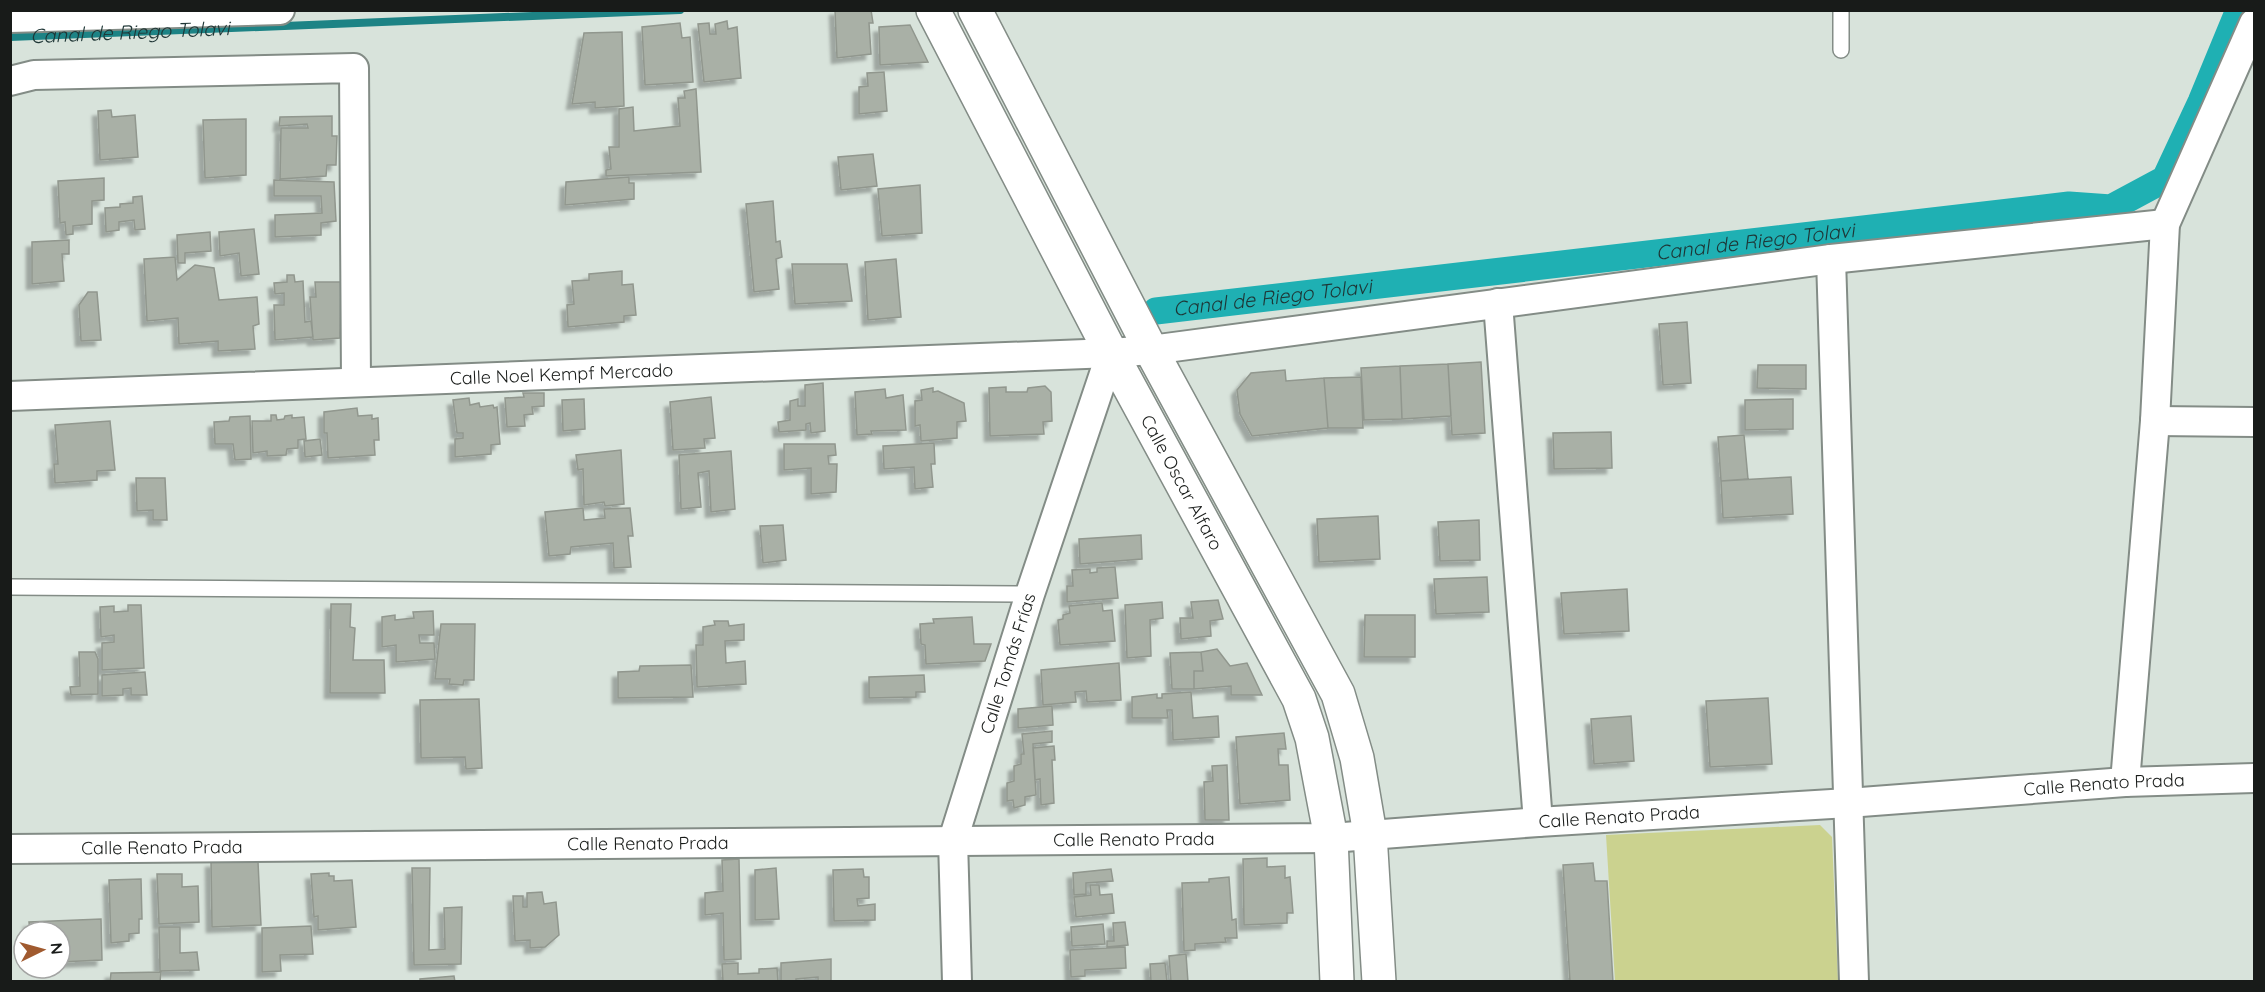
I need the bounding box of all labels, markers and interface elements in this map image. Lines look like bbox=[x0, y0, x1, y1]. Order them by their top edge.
water label: Canal de Riego Tolavi bbox=[30, 15, 233, 48]
water label: Canal de Riego Tolavi bbox=[1654, 217, 1858, 265]
water label: Canal de Riego Tolavi bbox=[1172, 273, 1375, 321]
street label: Calle Noel Kempf Mercado bbox=[449, 358, 674, 390]
street label: Calle Oscar Alfaro bbox=[1136, 411, 1228, 554]
street label: Calle Tomás Frías bbox=[975, 590, 1041, 737]
street label: Calle Renato Prada bbox=[2023, 768, 2185, 801]
street label: Calle Renato Prada bbox=[1538, 800, 1700, 833]
street label: Calle Renato Prada bbox=[1053, 827, 1215, 851]
street label: Calle Renato Prada bbox=[567, 831, 729, 855]
street label: Calle Renato Prada bbox=[81, 835, 243, 859]
north arrow bbox=[12, 920, 72, 980]
text: N bbox=[46, 942, 67, 955]

